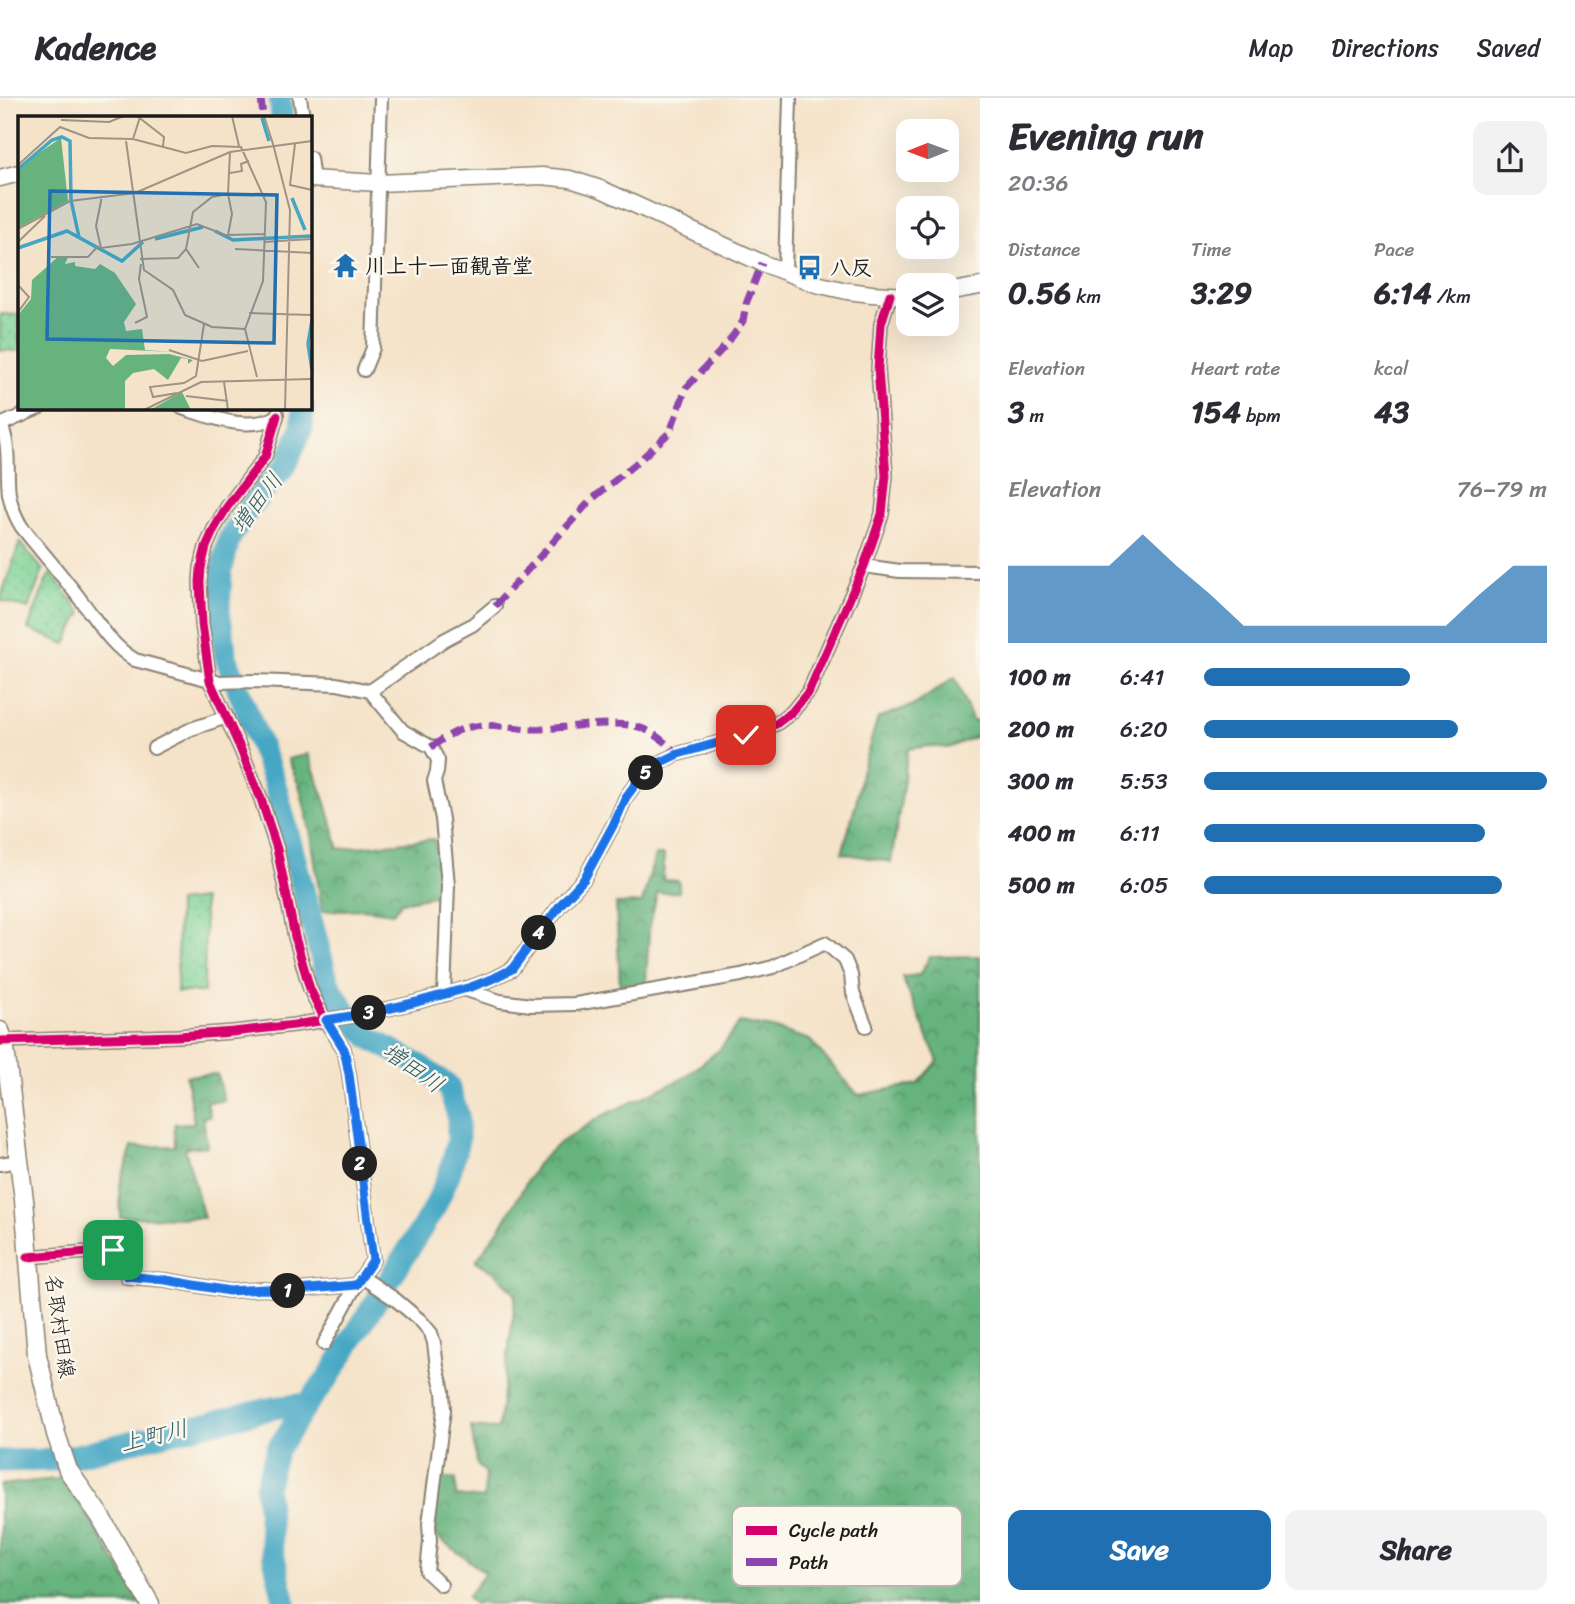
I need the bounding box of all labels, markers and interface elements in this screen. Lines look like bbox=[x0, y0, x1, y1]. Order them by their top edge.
text: Kadence bbox=[35, 19, 156, 77]
text: Map bbox=[1249, 27, 1293, 69]
text: Directions bbox=[1331, 27, 1439, 69]
text: Saved bbox=[1477, 27, 1540, 69]
text: Evening run bbox=[1008, 103, 1204, 170]
inset map bbox=[18, 116, 312, 410]
north arrow bbox=[896, 119, 959, 182]
map controls bbox=[896, 119, 959, 336]
button: share bbox=[1473, 121, 1547, 195]
text: 20:36 bbox=[1008, 163, 1068, 204]
button: locate bbox=[896, 196, 959, 259]
text: Distance bbox=[1008, 233, 1080, 266]
text: Time bbox=[1191, 233, 1231, 266]
text: Pace bbox=[1374, 233, 1414, 266]
place label: 川上十一面観音堂 bbox=[365, 247, 533, 285]
place label: 八反 bbox=[830, 249, 872, 287]
temple icon: 川上十一面観音堂 bbox=[331, 252, 359, 280]
bus stop icon: 八反 bbox=[796, 254, 824, 282]
text: 0.56 bbox=[1008, 266, 1071, 320]
text: 3:29 bbox=[1191, 266, 1252, 320]
text: 6:14 bbox=[1374, 266, 1432, 320]
button: layers bbox=[896, 273, 959, 336]
text: km bbox=[1071, 280, 1101, 313]
text: /km bbox=[1432, 280, 1471, 313]
text: Elevation bbox=[1008, 352, 1085, 385]
text: Heart rate bbox=[1191, 352, 1280, 385]
text: kcal bbox=[1374, 352, 1409, 385]
text: 3 bbox=[1008, 385, 1024, 439]
text: 154 bbox=[1191, 385, 1241, 439]
text: 43 bbox=[1374, 385, 1409, 439]
text: m bbox=[1024, 399, 1044, 432]
text: bpm bbox=[1241, 399, 1281, 432]
water label: 増田川 bbox=[220, 463, 294, 543]
text: Elevation bbox=[1008, 469, 1101, 510]
text: 76–79 m bbox=[1457, 469, 1547, 510]
text: 100 m bbox=[1008, 657, 1071, 698]
text: 6:41 bbox=[1120, 657, 1164, 698]
pin bbox=[716, 705, 776, 765]
text: 200 m bbox=[1008, 709, 1074, 750]
text: 6:20 bbox=[1120, 709, 1168, 750]
icon: check bbox=[727, 716, 765, 754]
pin: 5 bbox=[628, 756, 664, 790]
text: 5 bbox=[640, 756, 651, 789]
text: 300 m bbox=[1008, 761, 1073, 802]
text: 5:53 bbox=[1120, 761, 1168, 802]
text: 400 m bbox=[1008, 813, 1075, 854]
text: 6:11 bbox=[1120, 813, 1160, 854]
text: 500 m bbox=[1008, 865, 1075, 906]
text: 6:05 bbox=[1120, 865, 1169, 906]
pin: 4 bbox=[522, 916, 556, 950]
text: 4 bbox=[533, 916, 544, 949]
pin: 3 bbox=[352, 996, 386, 1030]
text: 3 bbox=[363, 996, 374, 1029]
water label: 増田川 bbox=[373, 1031, 453, 1105]
pin: 2 bbox=[342, 1146, 378, 1182]
text: 2 bbox=[354, 1147, 365, 1180]
pin bbox=[83, 1220, 143, 1280]
icon: arrive bbox=[94, 1231, 132, 1269]
street label: 名取村田線 bbox=[34, 1271, 86, 1381]
pin: 1 bbox=[270, 1274, 306, 1308]
text: 1 bbox=[283, 1274, 292, 1307]
water label: 上町川 bbox=[116, 1408, 192, 1464]
legend bbox=[732, 1506, 962, 1586]
button: Save bbox=[1008, 1510, 1271, 1590]
button: Share bbox=[1285, 1510, 1547, 1590]
text: Cycle path bbox=[789, 1514, 878, 1547]
text: Path bbox=[789, 1546, 828, 1579]

